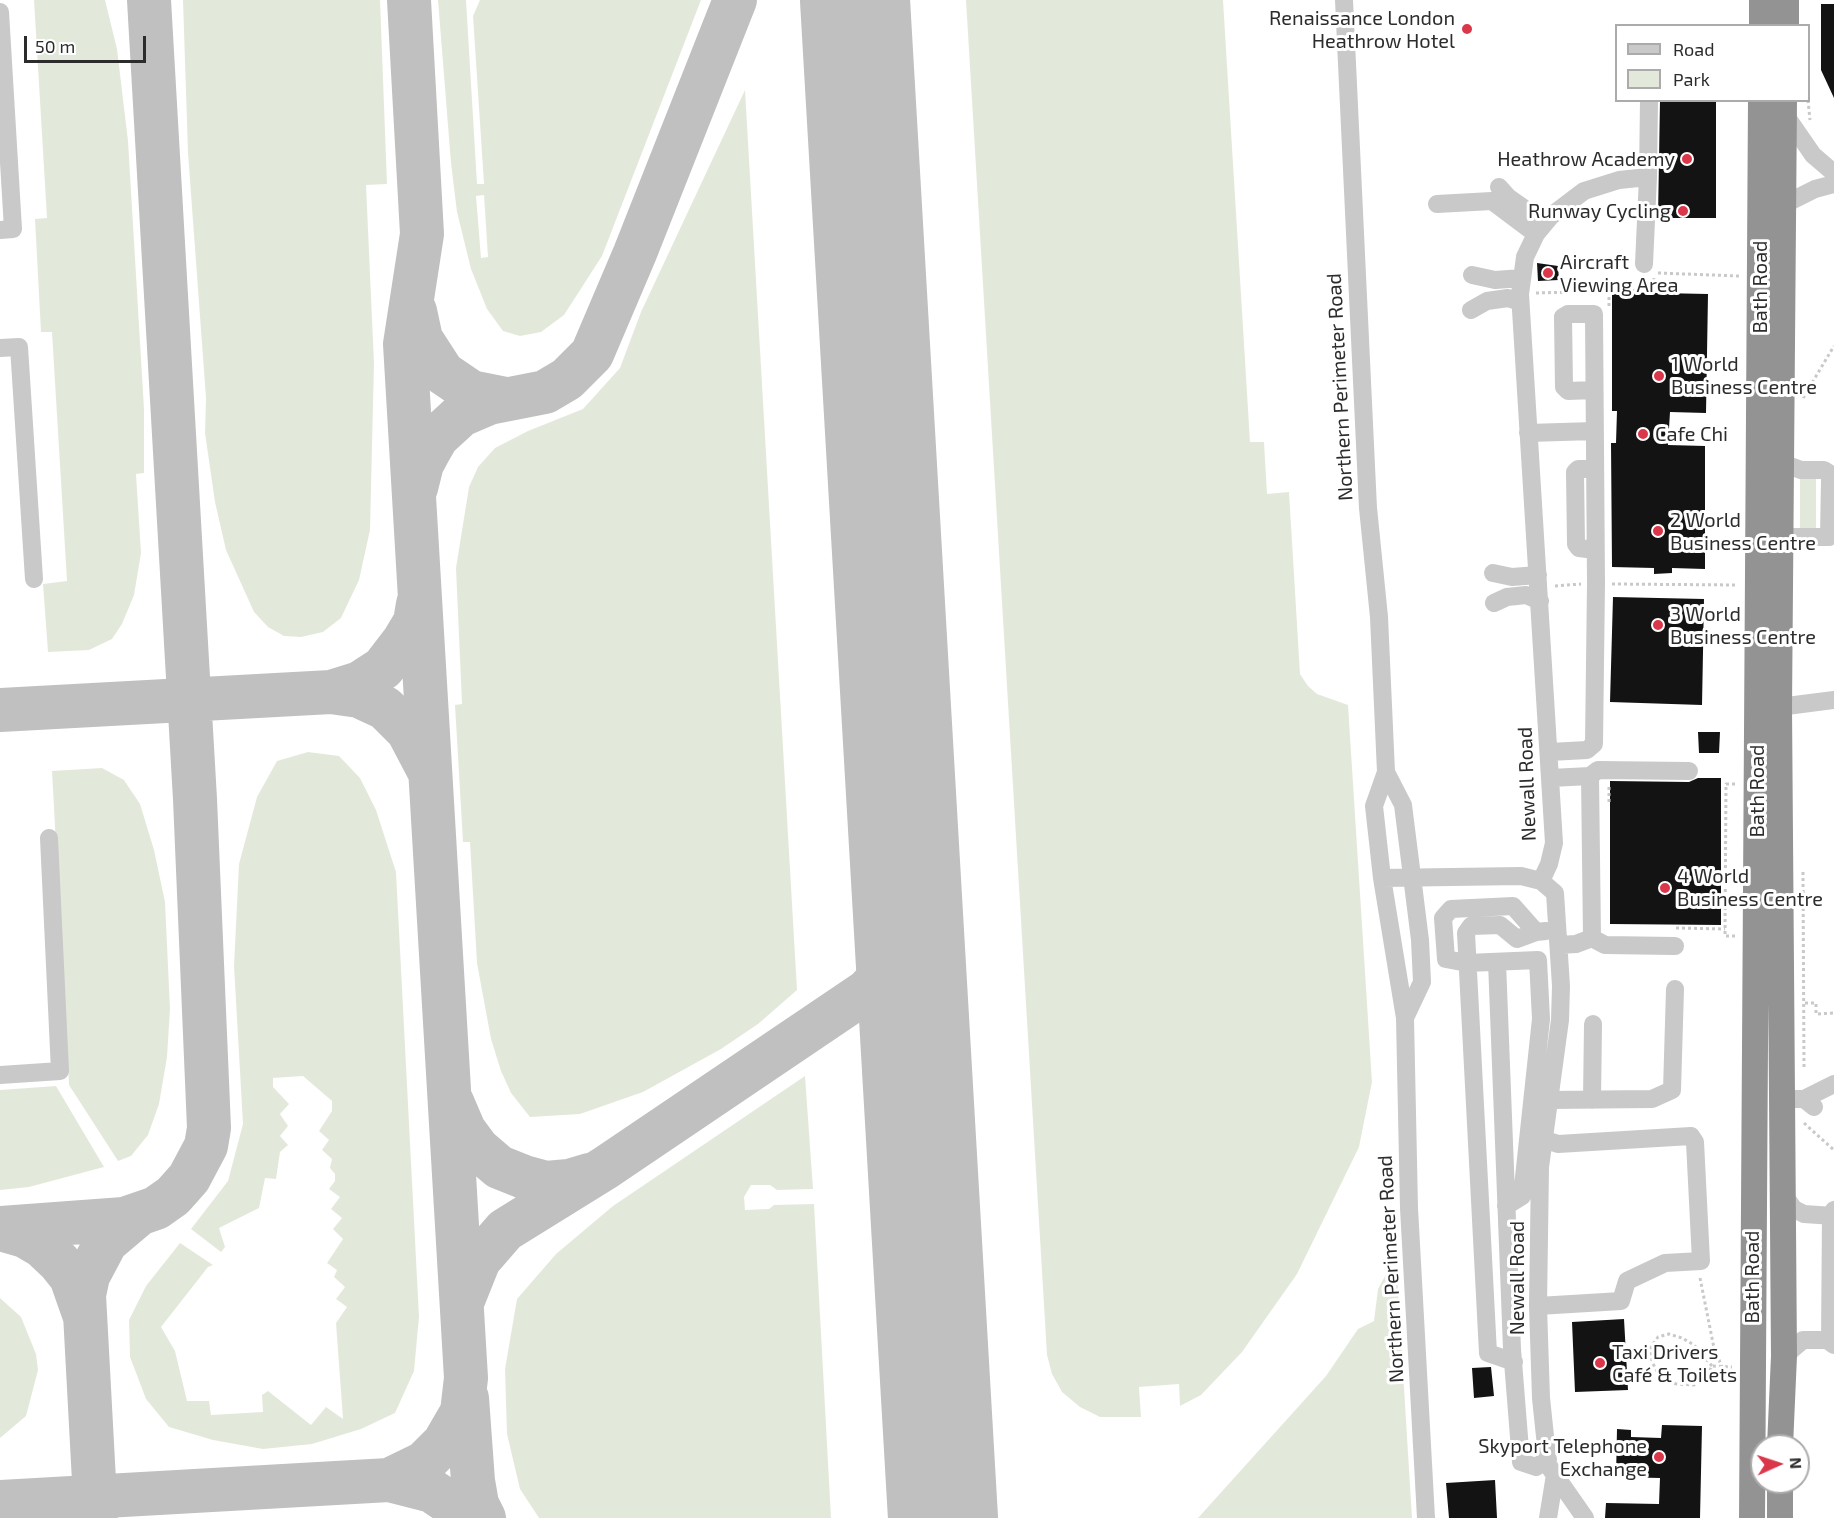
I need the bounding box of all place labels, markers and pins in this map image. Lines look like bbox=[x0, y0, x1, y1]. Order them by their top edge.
place label: Renaissance London Heathrow Hotel bbox=[1269, 6, 1455, 53]
marker: Renaissance London Heathrow Hotel bbox=[1460, 22, 1474, 36]
place label: Heathrow Academy bbox=[1497, 147, 1675, 171]
marker: Heathrow Academy bbox=[1680, 152, 1694, 166]
place label: Runway Cycling bbox=[1528, 199, 1671, 223]
marker: Runway Cycling bbox=[1676, 204, 1690, 218]
place label: Aircraft Viewing Area bbox=[1560, 250, 1678, 297]
marker: Aircraft Viewing Area bbox=[1541, 266, 1555, 280]
place label: 1 World Business Centre bbox=[1671, 352, 1817, 399]
marker: 1 World Business Centre bbox=[1652, 369, 1666, 383]
place label: Cafe Chi bbox=[1655, 422, 1728, 446]
marker: Cafe Chi bbox=[1636, 427, 1650, 441]
place label: 2 World Business Centre bbox=[1670, 508, 1816, 555]
marker: 2 World Business Centre bbox=[1651, 524, 1665, 538]
place label: 3 World Business Centre bbox=[1670, 602, 1816, 649]
marker: 3 World Business Centre bbox=[1651, 618, 1665, 632]
place label: 4 World Business Centre bbox=[1677, 864, 1823, 911]
marker: 4 World Business Centre bbox=[1658, 881, 1672, 895]
place label: Taxi Drivers Café & Toilets bbox=[1612, 1340, 1737, 1387]
marker: Taxi Drivers Café & Toilets bbox=[1593, 1356, 1607, 1370]
place label: Skyport Telephone Exchange bbox=[1478, 1434, 1647, 1481]
marker: Skyport Telephone Exchange bbox=[1652, 1450, 1666, 1464]

